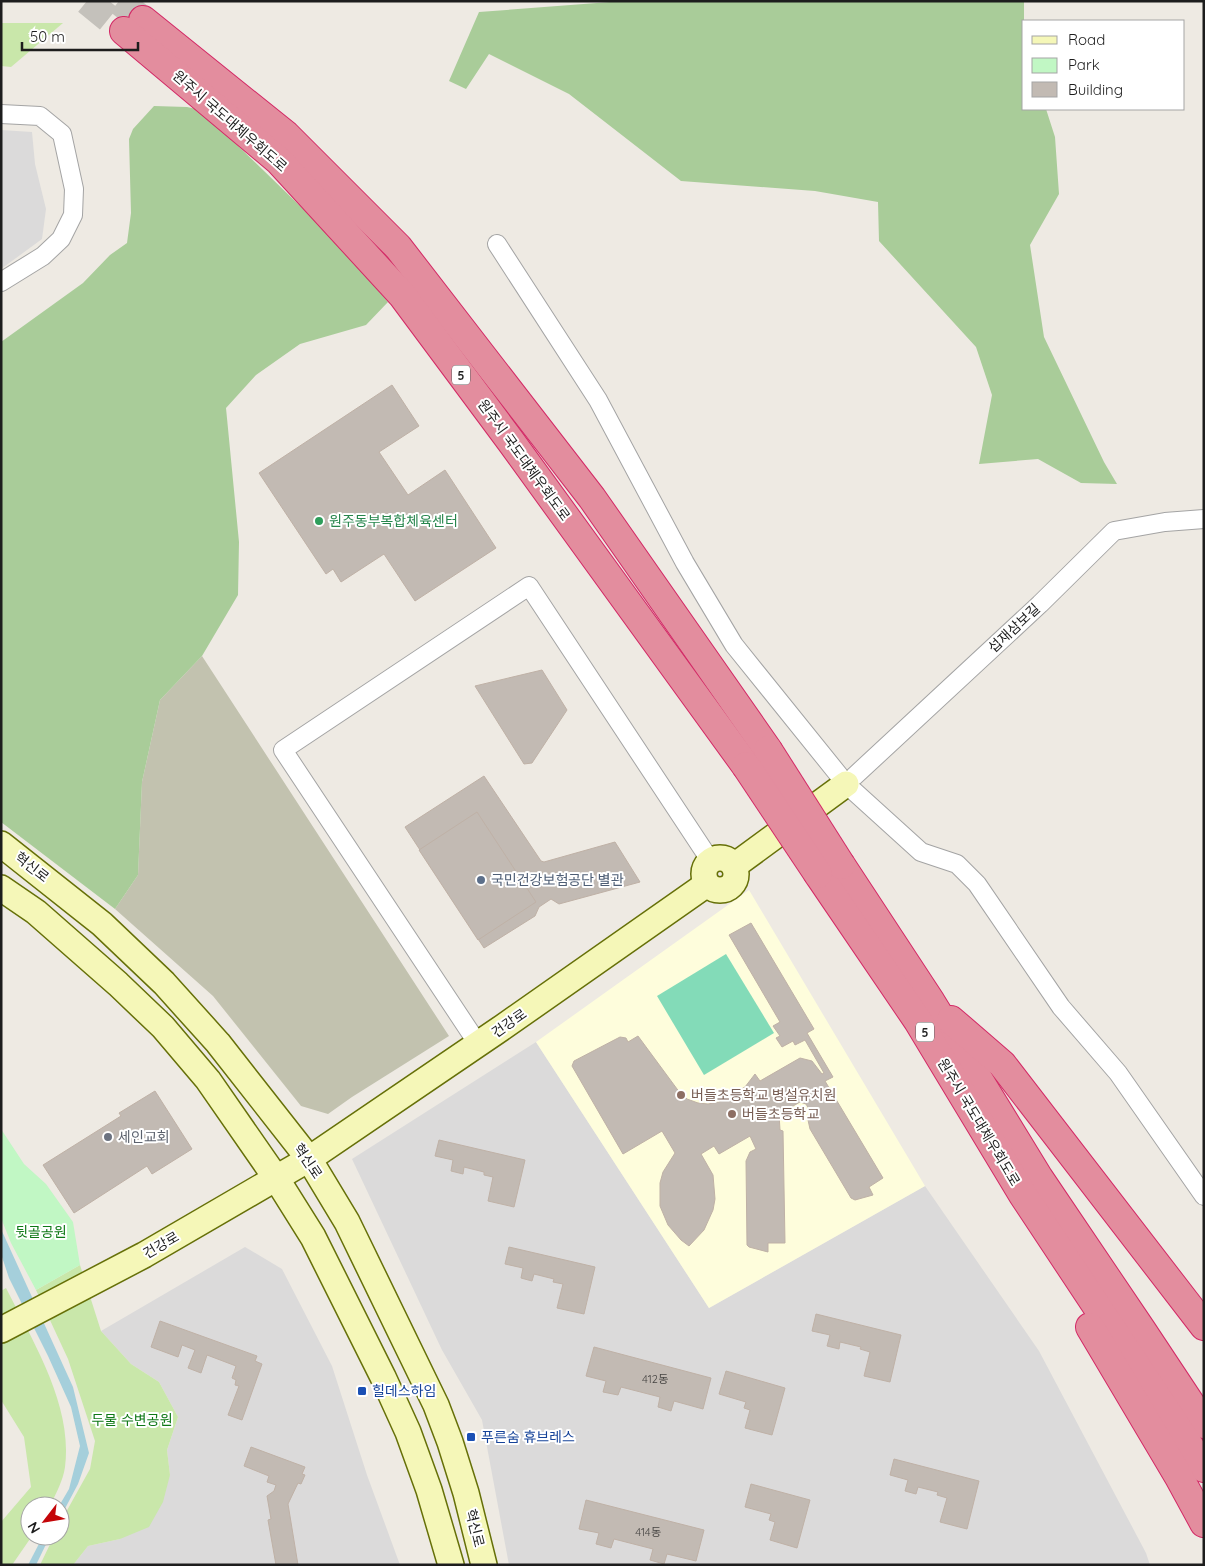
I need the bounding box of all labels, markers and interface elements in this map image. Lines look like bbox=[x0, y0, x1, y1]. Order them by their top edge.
scale bar bbox=[22, 20, 139, 52]
legend bbox=[1022, 20, 1185, 110]
text: 50 m bbox=[30, 27, 65, 46]
text: Road bbox=[1068, 30, 1105, 49]
text: Park bbox=[1068, 55, 1100, 74]
street label: 원주시 국도대체우회도로 bbox=[169, 66, 291, 176]
text: Building bbox=[1068, 80, 1123, 99]
road number: 5 bbox=[452, 366, 470, 384]
street label: 원주시 국도대체우회도로 bbox=[474, 396, 574, 524]
place label: 원주동부복합체육센터 bbox=[329, 512, 458, 530]
marker: 원주동부복합체육센터 bbox=[313, 515, 325, 527]
street label: 섭재삼보길 bbox=[984, 599, 1044, 657]
street label: 혁신로 bbox=[11, 848, 53, 886]
place label: 국민건강보험공단 별관 bbox=[491, 871, 624, 889]
marker: 국민건강보험공단 별관 bbox=[475, 874, 487, 886]
street label: 건강로 bbox=[488, 1004, 530, 1041]
road number: 5 bbox=[916, 1022, 934, 1042]
street label: 원주시 국도대체우회도로 bbox=[934, 1055, 1024, 1189]
place label: 버들초등학교 병설유치원 bbox=[691, 1086, 837, 1104]
marker: 버들초등학교 병설유치원 bbox=[675, 1089, 687, 1101]
place label: 버들초등학교 bbox=[742, 1105, 819, 1123]
marker: 버들초등학교 bbox=[726, 1108, 738, 1120]
place label: 세인교회 bbox=[118, 1128, 170, 1146]
marker: 세인교회 bbox=[102, 1131, 114, 1143]
street label: 혁신로 bbox=[290, 1140, 326, 1182]
park label: 뒷골공원 bbox=[15, 1223, 67, 1241]
street label: 건강로 bbox=[140, 1227, 182, 1262]
house number: 412동 bbox=[642, 1372, 668, 1386]
place label: 힐데스하임 bbox=[372, 1382, 436, 1400]
marker: 힐데스하임 bbox=[356, 1385, 368, 1397]
park label: 두물 수변공원 bbox=[91, 1411, 173, 1429]
place label: 푸른숨 휴브레스 bbox=[481, 1428, 575, 1446]
marker: 푸른숨 휴브레스 bbox=[465, 1431, 477, 1443]
north arrow bbox=[20, 1496, 70, 1546]
street label: 혁신로 bbox=[462, 1507, 488, 1549]
text: N bbox=[23, 1519, 44, 1537]
house number: 414동 bbox=[635, 1525, 661, 1539]

